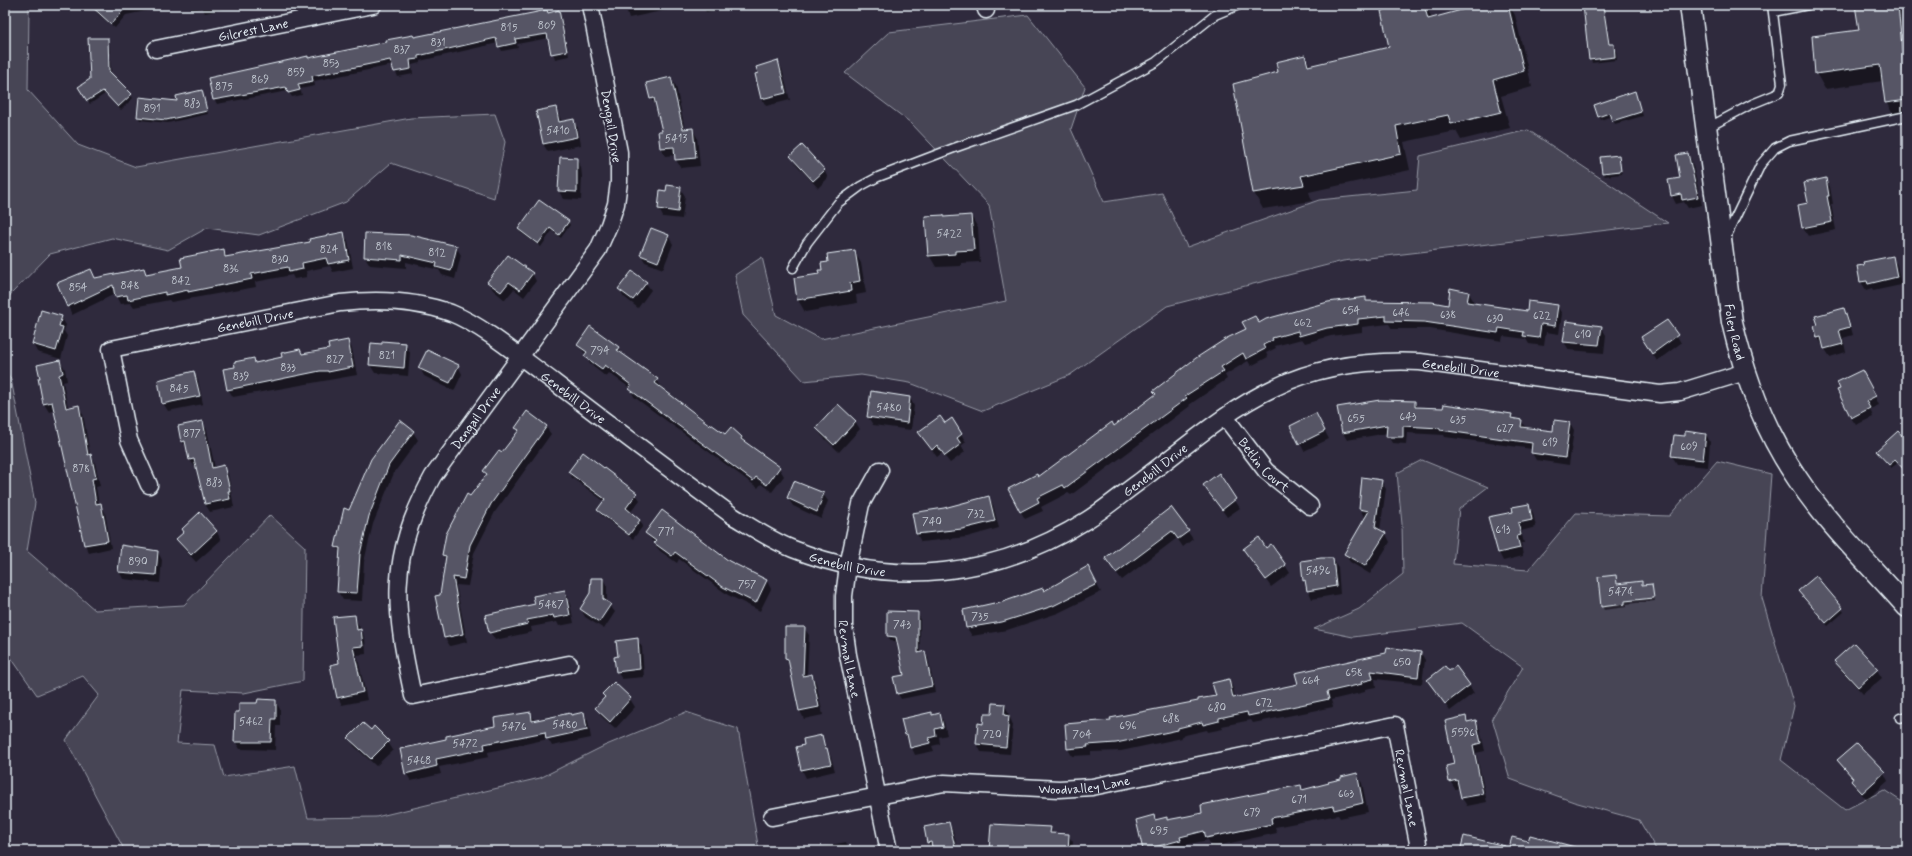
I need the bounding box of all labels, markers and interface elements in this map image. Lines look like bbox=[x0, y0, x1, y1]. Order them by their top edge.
street label: Gilcrest Lane bbox=[217, 15, 290, 46]
house number: 809 bbox=[538, 19, 556, 33]
house number: 815 bbox=[500, 21, 518, 35]
house number: 831 bbox=[430, 36, 446, 50]
house number: 837 bbox=[394, 43, 411, 57]
house number: 853 bbox=[323, 57, 340, 71]
house number: 859 bbox=[287, 66, 305, 80]
house number: 869 bbox=[251, 73, 269, 87]
house number: 875 bbox=[215, 80, 233, 94]
street label: Dengail Drive bbox=[595, 88, 625, 164]
house number: 883 bbox=[184, 97, 201, 111]
house number: 891 bbox=[143, 102, 161, 116]
house number: 5410 bbox=[546, 124, 570, 138]
house number: 5413 bbox=[665, 132, 687, 146]
house number: 5422 bbox=[936, 227, 962, 241]
house number: 818 bbox=[376, 240, 392, 254]
house number: 824 bbox=[320, 243, 339, 257]
house number: 812 bbox=[428, 246, 446, 260]
house number: 830 bbox=[271, 253, 289, 267]
house number: 836 bbox=[223, 262, 239, 276]
house number: 842 bbox=[171, 274, 191, 288]
house number: 848 bbox=[121, 279, 139, 293]
house number: 854 bbox=[69, 281, 88, 295]
street label: Foley Road bbox=[1720, 303, 1749, 362]
house number: 654 bbox=[1342, 304, 1361, 318]
street label: Genebill Drive bbox=[216, 305, 295, 338]
house number: 646 bbox=[1392, 306, 1410, 320]
house number: 638 bbox=[1440, 308, 1456, 322]
house number: 622 bbox=[1533, 309, 1551, 323]
house number: 630 bbox=[1487, 312, 1503, 326]
house number: 662 bbox=[1294, 316, 1313, 330]
house number: 610 bbox=[1575, 328, 1591, 342]
house number: 794 bbox=[590, 344, 610, 358]
house number: 821 bbox=[379, 349, 395, 363]
house number: 827 bbox=[326, 353, 344, 367]
street label: Genebill Drive bbox=[1421, 355, 1500, 383]
house number: 833 bbox=[280, 361, 296, 375]
street label: Genebill Drive bbox=[537, 368, 609, 428]
house number: 839 bbox=[233, 370, 250, 384]
house number: 845 bbox=[170, 382, 189, 396]
street label: Dengail Drive bbox=[448, 384, 505, 453]
house number: 5480 bbox=[876, 401, 902, 415]
house number: 643 bbox=[1400, 410, 1417, 424]
house number: 655 bbox=[1347, 412, 1365, 426]
house number: 635 bbox=[1450, 413, 1466, 427]
house number: 627 bbox=[1496, 422, 1514, 436]
house number: 877 bbox=[183, 427, 201, 441]
street label: Betlin Court bbox=[1234, 435, 1293, 497]
house number: 619 bbox=[1542, 436, 1558, 450]
street label: Genebill Drive bbox=[1120, 440, 1192, 501]
house number: 609 bbox=[1680, 440, 1698, 454]
house number: 878 bbox=[72, 462, 90, 476]
house number: 883 bbox=[206, 476, 223, 490]
house number: 732 bbox=[967, 507, 985, 521]
house number: 740 bbox=[922, 515, 942, 529]
house number: 613 bbox=[1496, 523, 1511, 537]
house number: 771 bbox=[658, 525, 674, 539]
street label: Genebill Drive bbox=[806, 549, 886, 581]
house number: 890 bbox=[128, 555, 148, 569]
house number: 5496 bbox=[1306, 564, 1331, 578]
house number: 757 bbox=[738, 578, 756, 592]
house number: 5474 bbox=[1608, 585, 1635, 599]
house number: 5487 bbox=[538, 598, 564, 612]
house number: 735 bbox=[971, 610, 989, 624]
house number: 743 bbox=[893, 618, 911, 632]
street label: Revmal Lane bbox=[834, 620, 864, 700]
house number: 650 bbox=[1393, 656, 1411, 670]
house number: 658 bbox=[1345, 666, 1363, 680]
house number: 664 bbox=[1302, 674, 1321, 688]
house number: 672 bbox=[1255, 696, 1273, 710]
house number: 680 bbox=[1208, 701, 1226, 715]
house number: 688 bbox=[1162, 712, 1180, 726]
house number: 5462 bbox=[239, 715, 264, 729]
house number: 5480 bbox=[552, 718, 578, 732]
house number: 696 bbox=[1119, 719, 1137, 733]
house number: 5476 bbox=[501, 720, 527, 734]
house number: 5596 bbox=[1451, 726, 1475, 740]
house number: 720 bbox=[982, 728, 1002, 742]
house number: 704 bbox=[1072, 728, 1092, 742]
house number: 5472 bbox=[453, 737, 478, 751]
street label: Revmal Lane bbox=[1390, 748, 1422, 829]
house number: 5468 bbox=[407, 754, 431, 768]
street label: Woodvalley Lane bbox=[1038, 772, 1132, 799]
house number: 663 bbox=[1338, 787, 1355, 801]
house number: 671 bbox=[1291, 793, 1307, 807]
house number: 679 bbox=[1244, 806, 1261, 820]
house number: 695 bbox=[1150, 824, 1168, 838]

